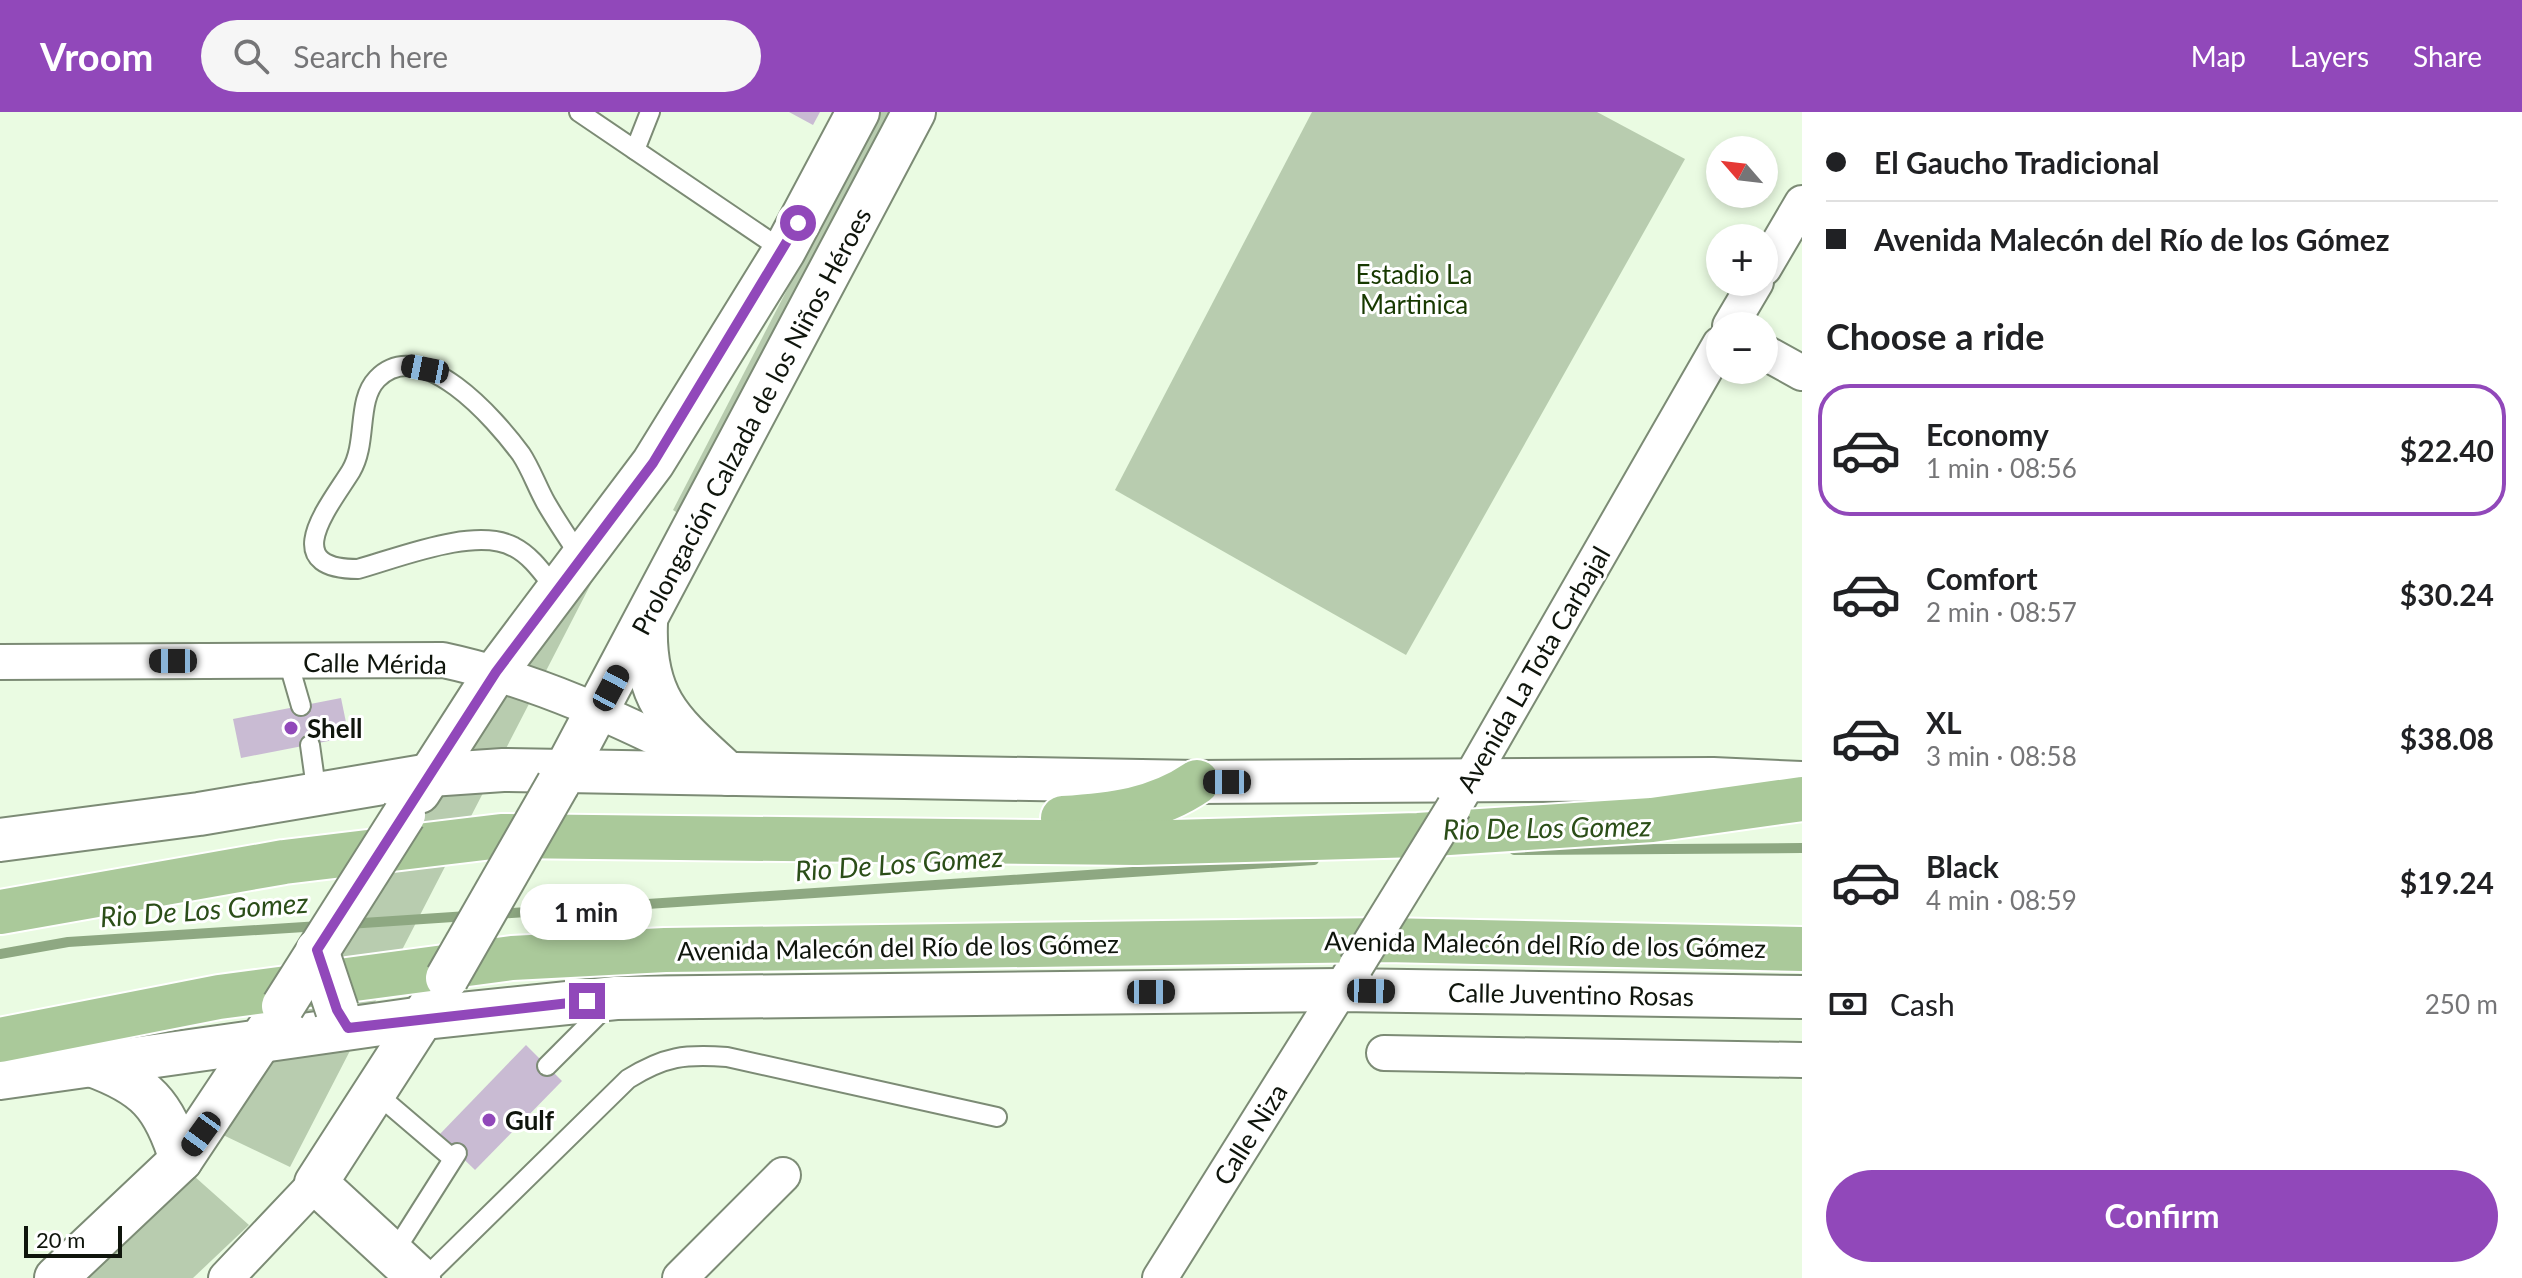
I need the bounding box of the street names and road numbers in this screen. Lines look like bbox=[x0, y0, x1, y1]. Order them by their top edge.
street label: Prolongación Calzada de los Niños Héroes bbox=[624, 202, 878, 640]
street label: Avenida La Tota Carbajal bbox=[1450, 540, 1616, 798]
street label: Calle Mérida bbox=[303, 646, 447, 680]
street label: Avenida Malecón del Río de los Gómez bbox=[1324, 924, 1766, 964]
street label: Avenida Malecón del Río de los Gómez bbox=[677, 927, 1119, 967]
street label: Calle Juventino Rosas bbox=[1448, 976, 1694, 1012]
street label: Calle Niza bbox=[1206, 1077, 1294, 1191]

